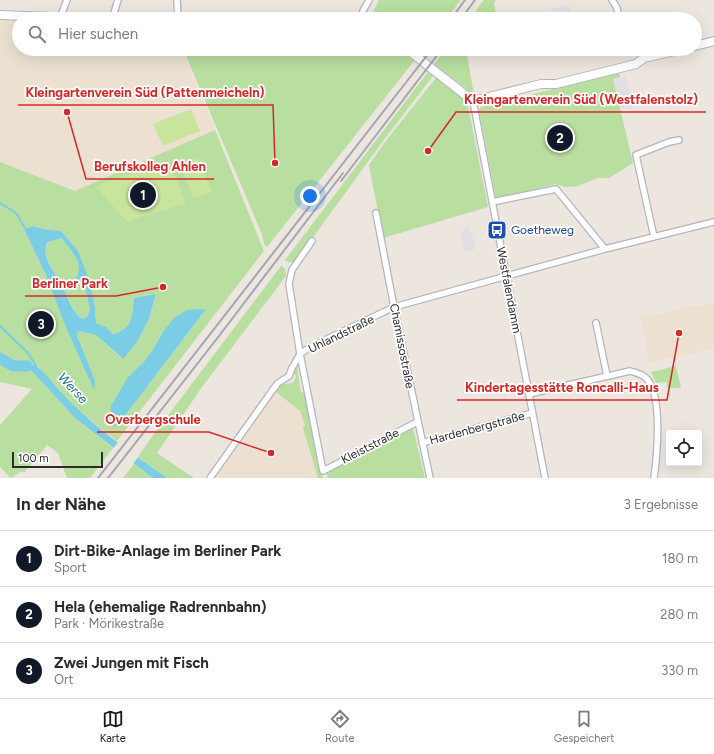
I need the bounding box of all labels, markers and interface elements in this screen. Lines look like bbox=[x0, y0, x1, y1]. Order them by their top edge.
search box bbox=[12, 12, 702, 56]
icon: search bbox=[26, 23, 48, 45]
text: Hier suchen bbox=[58, 25, 138, 43]
callout: Kleingartenverein Süd (Pattenmeicheln) bbox=[18, 80, 273, 105]
text: Kleingartenverein Süd (Pattenmeicheln) bbox=[25, 85, 265, 100]
callout: Kleingartenverein Süd (Westfalenstolz) bbox=[456, 87, 706, 112]
text: Kleingartenverein Süd (Westfalenstolz) bbox=[464, 92, 698, 107]
pin: 2 bbox=[547, 123, 573, 153]
callout: Berufskolleg Ahlen bbox=[86, 154, 214, 179]
text: Berufskolleg Ahlen bbox=[94, 159, 206, 174]
pin: 1 bbox=[130, 180, 156, 210]
your location bbox=[300, 186, 320, 206]
bus stop icon: Goetheweg bbox=[486, 219, 508, 241]
place label: Goetheweg bbox=[511, 223, 574, 237]
street label: Westfalendamm bbox=[494, 246, 524, 334]
callout: Berliner Park bbox=[25, 271, 116, 296]
text: Berliner Park bbox=[32, 276, 108, 291]
street label: Chamissostraße bbox=[387, 302, 417, 390]
pin: 3 bbox=[28, 309, 54, 339]
street label: Uhlandstraße bbox=[306, 312, 377, 356]
water label: Werse bbox=[55, 369, 91, 407]
callout: Kindertagesstätte Roncalli-Haus bbox=[457, 375, 667, 400]
text: Kindertagesstätte Roncalli-Haus bbox=[465, 380, 659, 395]
callout: Overbergschule bbox=[97, 407, 209, 432]
street label: Hardenbergstraße bbox=[428, 408, 526, 447]
text: Overbergschule bbox=[105, 412, 201, 427]
street label: Kleiststraße bbox=[339, 425, 402, 467]
map controls bbox=[666, 430, 702, 466]
button: locate bbox=[666, 430, 702, 466]
scale bar bbox=[12, 450, 103, 469]
text: 100 m bbox=[18, 452, 49, 465]
text: In der Nähe bbox=[16, 494, 106, 514]
text: 3 Ergebnisse bbox=[624, 497, 698, 512]
text: Dirt-Bike-Anlage im Berliner Park bbox=[54, 542, 281, 560]
text: 1 bbox=[26, 551, 32, 566]
text: 180 m bbox=[662, 551, 698, 566]
text: Sport bbox=[54, 560, 87, 575]
text: Hela (ehemalige Radrennbahn) bbox=[54, 598, 266, 616]
text: 2 bbox=[25, 607, 33, 622]
text: 280 m bbox=[660, 607, 698, 622]
text: Park · Mörikestraße bbox=[54, 616, 164, 631]
text: Zwei Jungen mit Fisch bbox=[54, 654, 209, 672]
text: 3 bbox=[25, 663, 33, 678]
text: 330 m bbox=[661, 663, 698, 678]
text: Ort bbox=[54, 672, 73, 687]
tab: Karte bbox=[100, 708, 126, 745]
tab: Route bbox=[325, 708, 355, 745]
tab: Gespeichert bbox=[554, 708, 614, 745]

